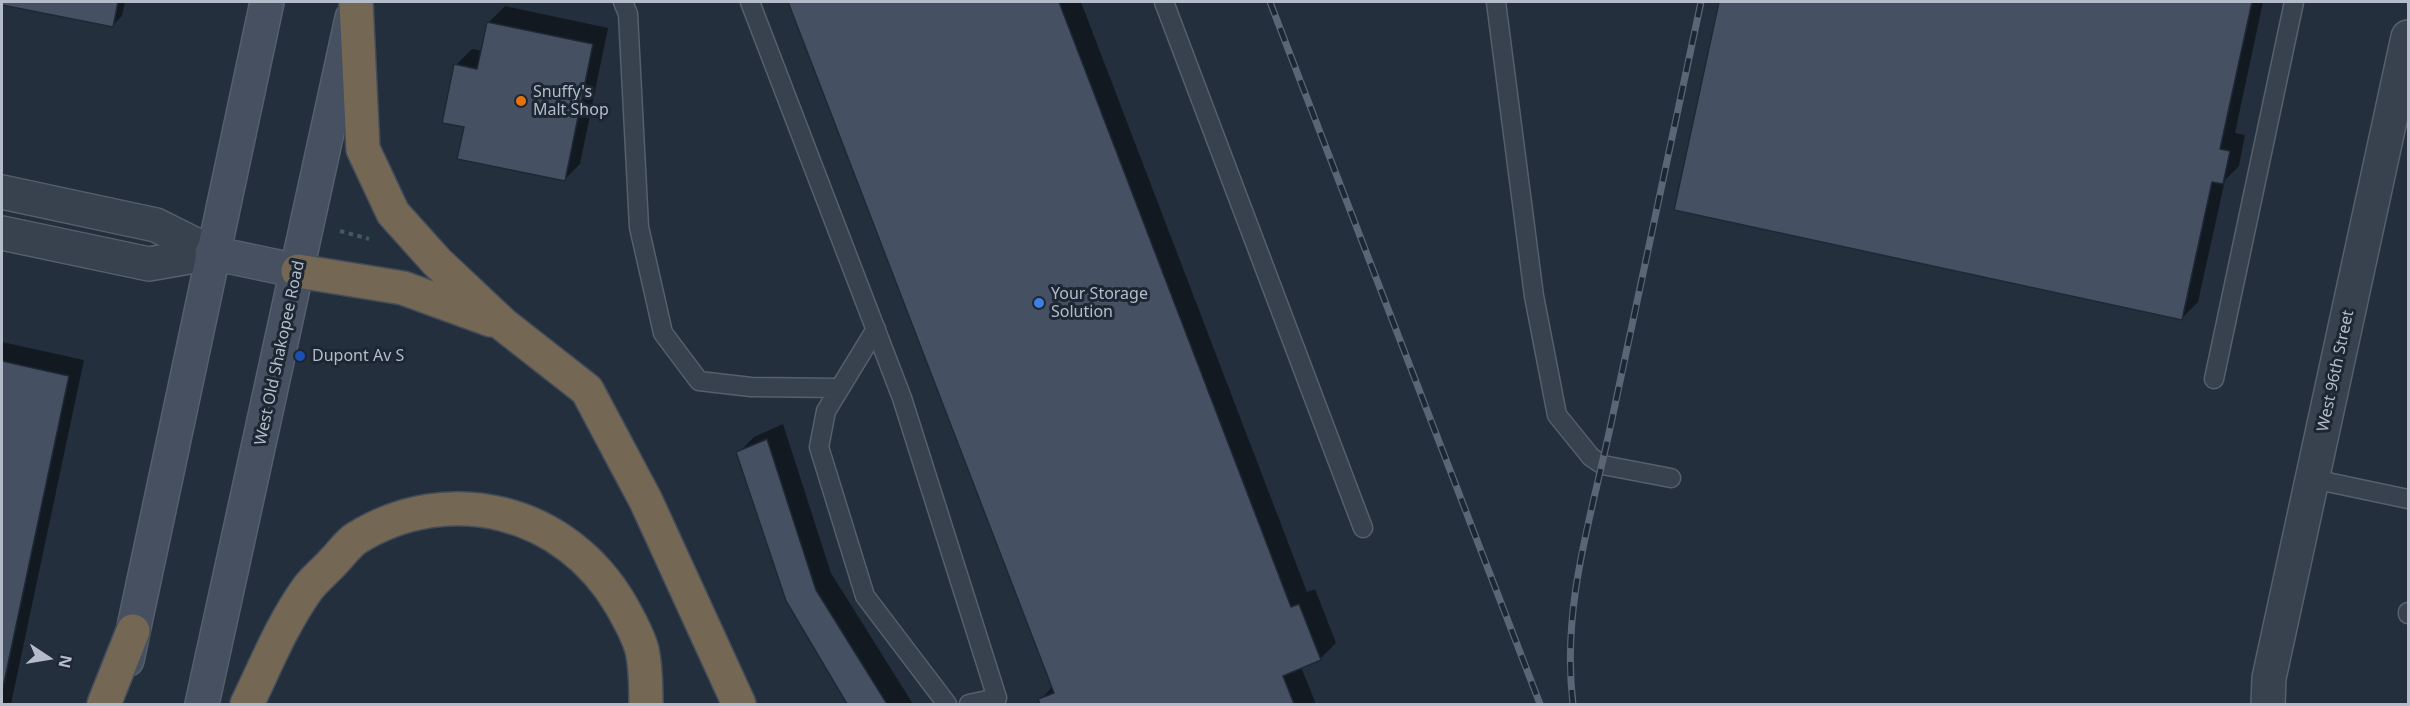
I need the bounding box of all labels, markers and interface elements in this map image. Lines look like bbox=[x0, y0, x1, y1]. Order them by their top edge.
place label: Snuffy's Malt Shop bbox=[533, 82, 609, 120]
marker: Snuffy's Malt Shop bbox=[514, 94, 528, 108]
street label: West Old Shakopee Road bbox=[251, 259, 309, 447]
place label: Your Storage Solution bbox=[1051, 284, 1148, 322]
marker: Your Storage Solution bbox=[1032, 296, 1046, 310]
street label: West 96th Street bbox=[2314, 308, 2358, 434]
place label: Dupont Av S bbox=[312, 346, 404, 366]
marker: Dupont Av S bbox=[293, 349, 307, 363]
north arrow bbox=[18, 628, 78, 688]
text: N bbox=[53, 653, 78, 670]

